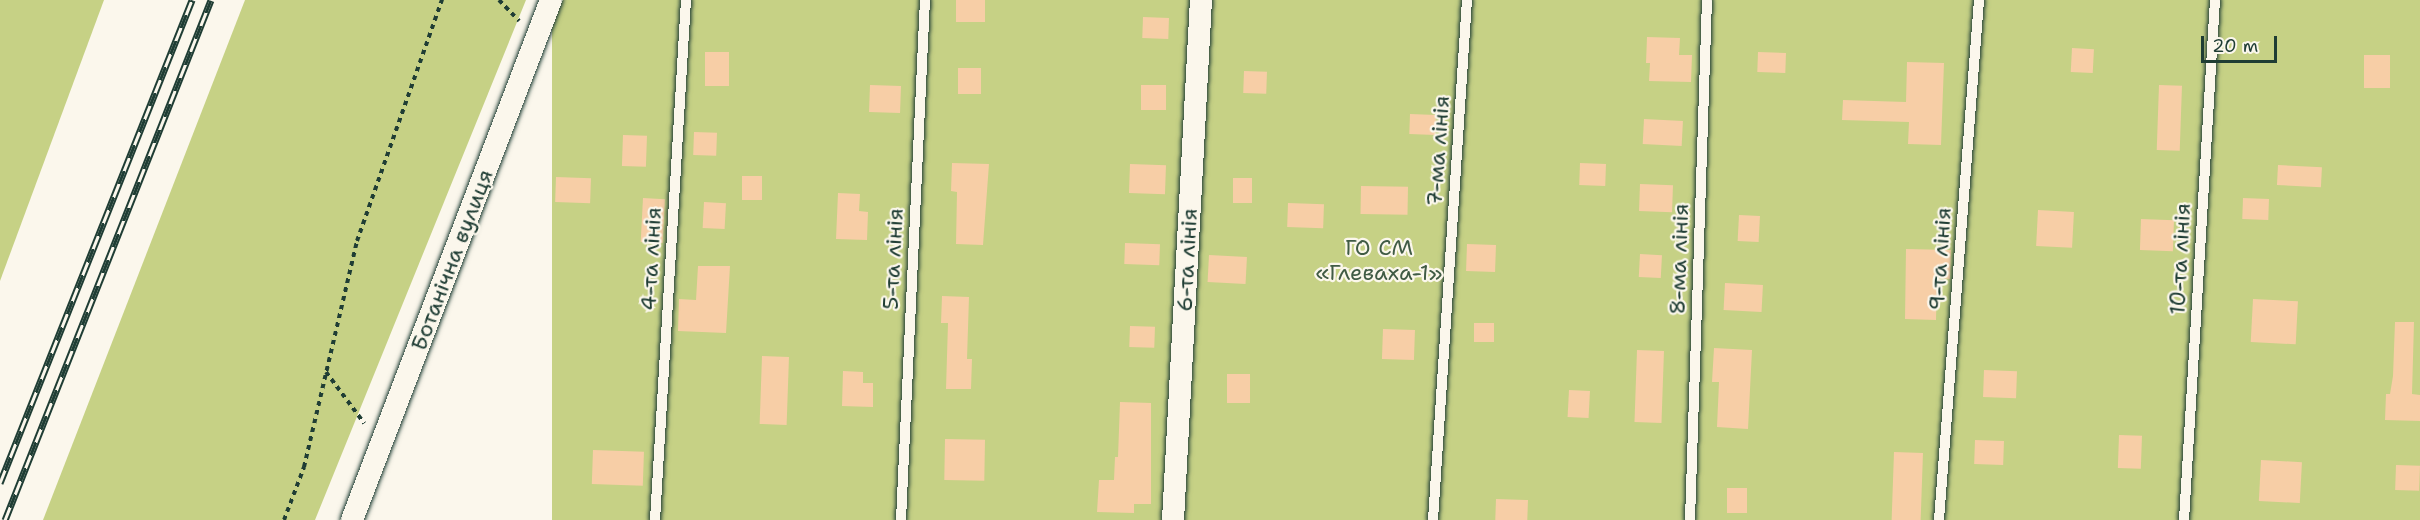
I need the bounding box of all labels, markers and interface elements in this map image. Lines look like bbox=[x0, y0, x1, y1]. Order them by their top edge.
scale bar bbox=[2204, 24, 2280, 62]
text: 20 m bbox=[2212, 34, 2258, 58]
street label: 7-ма лінія bbox=[1421, 95, 1455, 207]
street label: Ботанічна вулиця bbox=[405, 166, 499, 354]
street label: 10-та лінія bbox=[2164, 202, 2196, 316]
street label: 8-ма лінія bbox=[1664, 203, 1694, 315]
street label: 4-та лінія bbox=[635, 206, 667, 312]
street label: 5-та лінія bbox=[877, 207, 909, 311]
street label: 9-та лінія bbox=[1923, 207, 1957, 311]
street label: 6-та лінія bbox=[1171, 208, 1203, 312]
park label: ГО СМ «Глеваха-1» bbox=[1316, 234, 1442, 286]

